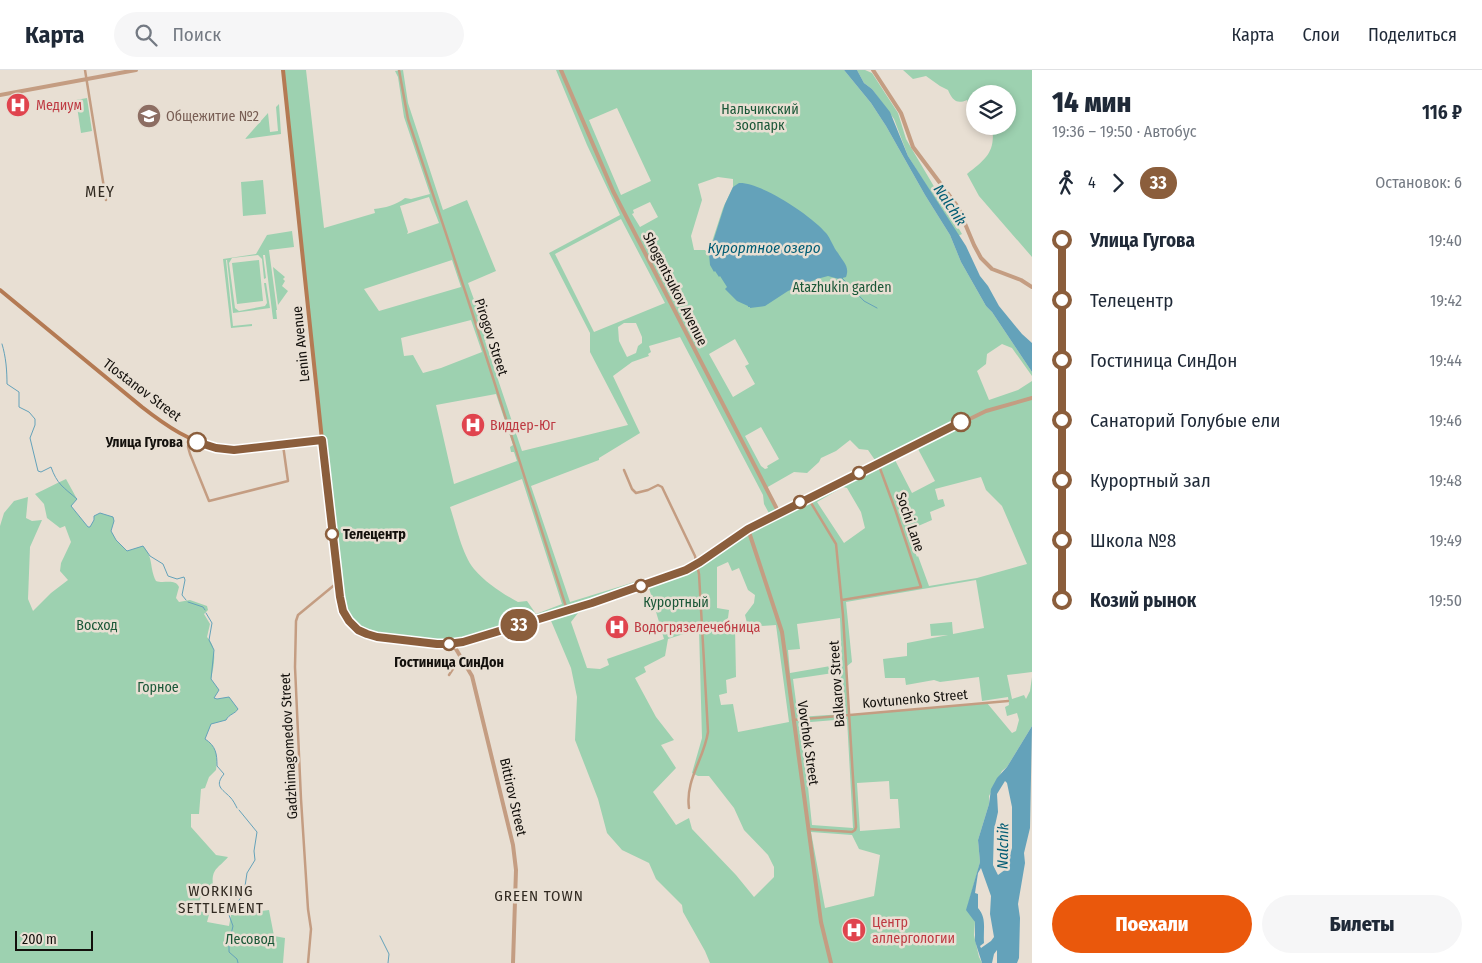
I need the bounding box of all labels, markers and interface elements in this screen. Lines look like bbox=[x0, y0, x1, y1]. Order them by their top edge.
search box bbox=[114, 12, 464, 57]
text: Карта bbox=[25, 21, 84, 49]
icon: search bbox=[132, 21, 160, 49]
text: Поиск bbox=[172, 23, 221, 46]
text: Карта bbox=[1231, 24, 1274, 46]
text: Слои bbox=[1302, 24, 1340, 46]
text: Поделиться bbox=[1368, 24, 1457, 46]
map controls bbox=[966, 85, 1016, 135]
button: layers bbox=[966, 85, 1016, 135]
text: 14 мин bbox=[1052, 86, 1131, 119]
hospital icon: Медиум bbox=[5, 92, 31, 118]
place label: Медиум bbox=[36, 97, 82, 114]
park label: Нальчикский зоопарк bbox=[721, 101, 799, 134]
text: 116 ₽ bbox=[1422, 101, 1462, 124]
school or university icon: Общежитие №2 bbox=[136, 103, 162, 129]
place label: Общежитие №2 bbox=[166, 108, 259, 125]
text: 19:36 – 19:50 · Автобус bbox=[1052, 122, 1197, 141]
icon: walk bbox=[1052, 169, 1080, 197]
icon: forward bbox=[1104, 169, 1132, 197]
text: 33 bbox=[1150, 172, 1167, 194]
text: 4 bbox=[1088, 173, 1096, 192]
text: Остановок: 6 bbox=[1375, 173, 1462, 192]
water label: Nalchik bbox=[930, 181, 971, 230]
district label: MEY bbox=[85, 182, 115, 201]
street label: Shogentsukov Avenue bbox=[639, 229, 711, 349]
text: Улица Гугова bbox=[1090, 229, 1195, 252]
text: 19:40 bbox=[1429, 231, 1462, 250]
water label: Курортное озеро bbox=[707, 239, 821, 257]
park label: Atazhukin garden bbox=[792, 279, 892, 296]
text: Телецентр bbox=[1090, 289, 1173, 312]
text: 19:42 bbox=[1430, 291, 1462, 310]
street label: Pirogov Street bbox=[471, 296, 512, 378]
street label: Lenin Avenue bbox=[289, 305, 313, 383]
text: Гостиница СинДон bbox=[1090, 349, 1237, 372]
text: 19:44 bbox=[1429, 351, 1462, 370]
street label: Tlostanov Street bbox=[100, 355, 185, 425]
text: Санаторий Голубые ели bbox=[1090, 409, 1280, 432]
text: 19:46 bbox=[1429, 411, 1462, 430]
hospital icon: Виддер-Юг bbox=[460, 412, 486, 438]
unlabelled marker bbox=[951, 412, 971, 432]
place label: Виддер-Юг bbox=[490, 417, 556, 434]
marker: Улица Гугова bbox=[187, 432, 207, 452]
place label: Улица Гугова bbox=[105, 434, 183, 451]
unlabelled marker bbox=[852, 466, 866, 480]
text: Курортный зал bbox=[1090, 469, 1211, 492]
text: 19:48 bbox=[1429, 471, 1462, 490]
street label: Sochi Lane bbox=[892, 490, 928, 554]
unlabelled marker bbox=[793, 495, 807, 509]
place label: Телецентр bbox=[343, 526, 406, 543]
marker: Телецентр bbox=[325, 527, 339, 541]
text: Школа №8 bbox=[1090, 529, 1176, 552]
text: 19:49 bbox=[1429, 531, 1462, 550]
unlabelled marker bbox=[634, 579, 648, 593]
text: Козий рынок bbox=[1090, 589, 1196, 612]
text: 19:50 bbox=[1429, 591, 1462, 610]
park label: Курортный bbox=[643, 594, 709, 611]
line badge: 33 bbox=[496, 609, 542, 641]
text: 33 bbox=[510, 614, 528, 636]
hospital icon: Водогрязелечебница bbox=[604, 614, 630, 640]
park label: Восход bbox=[76, 617, 118, 634]
place label: Водогрязелечебница bbox=[634, 619, 760, 636]
marker: Гостиница СинДон bbox=[442, 637, 456, 651]
street label: Balkarov Street bbox=[825, 640, 849, 728]
place label: Гостиница СинДон bbox=[394, 654, 504, 671]
street label: Gadzhimagomedov Street bbox=[277, 672, 301, 820]
park label: Горное bbox=[137, 679, 179, 696]
street label: Kovtunenko Street bbox=[862, 686, 969, 712]
street label: Vovchok Street bbox=[794, 700, 822, 787]
street label: Bittirov Street bbox=[496, 756, 530, 838]
water label: Nalchik bbox=[994, 822, 1012, 869]
district label: WORKING SETTLEMENT bbox=[178, 882, 264, 917]
district label: GREEN TOWN bbox=[494, 887, 584, 905]
button: Поехали bbox=[1052, 895, 1252, 953]
button: Билеты bbox=[1262, 895, 1462, 953]
place label: Центр аллергологии bbox=[872, 914, 955, 947]
hospital icon: Центр аллергологии bbox=[841, 917, 867, 943]
scale bar bbox=[15, 928, 92, 951]
text: 200 m bbox=[22, 931, 57, 948]
park label: Лесовод bbox=[225, 931, 275, 948]

